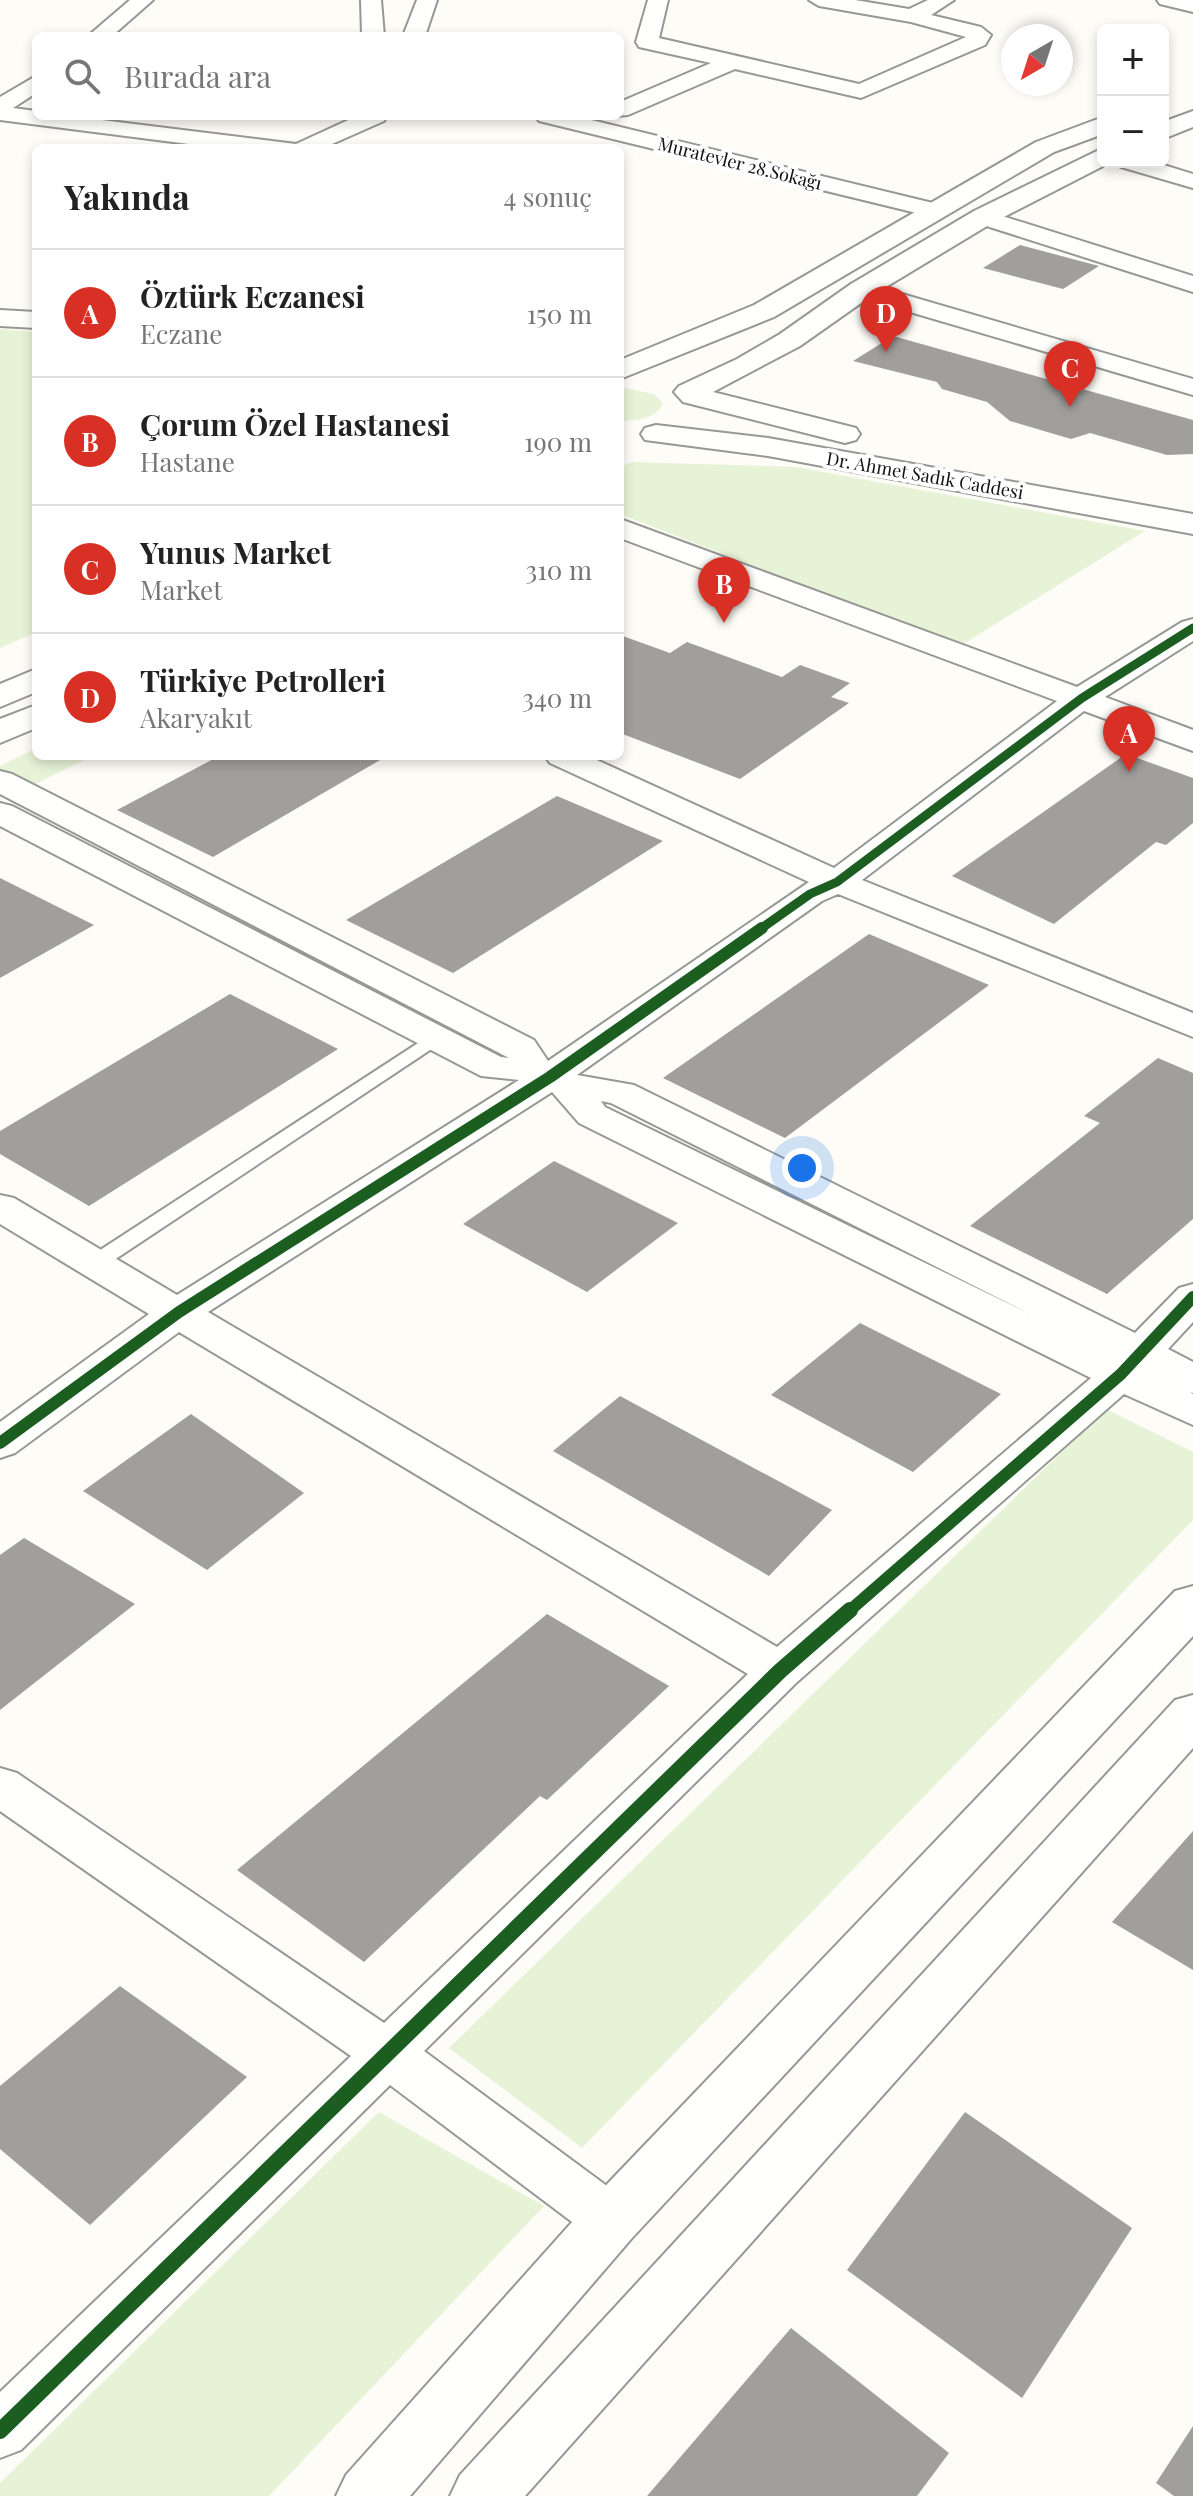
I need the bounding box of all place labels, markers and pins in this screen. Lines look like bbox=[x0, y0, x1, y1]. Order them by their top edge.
pin: D bbox=[860, 286, 912, 352]
pin: C bbox=[1044, 341, 1096, 407]
pin: B bbox=[698, 557, 750, 623]
pin: A bbox=[1103, 706, 1155, 772]

